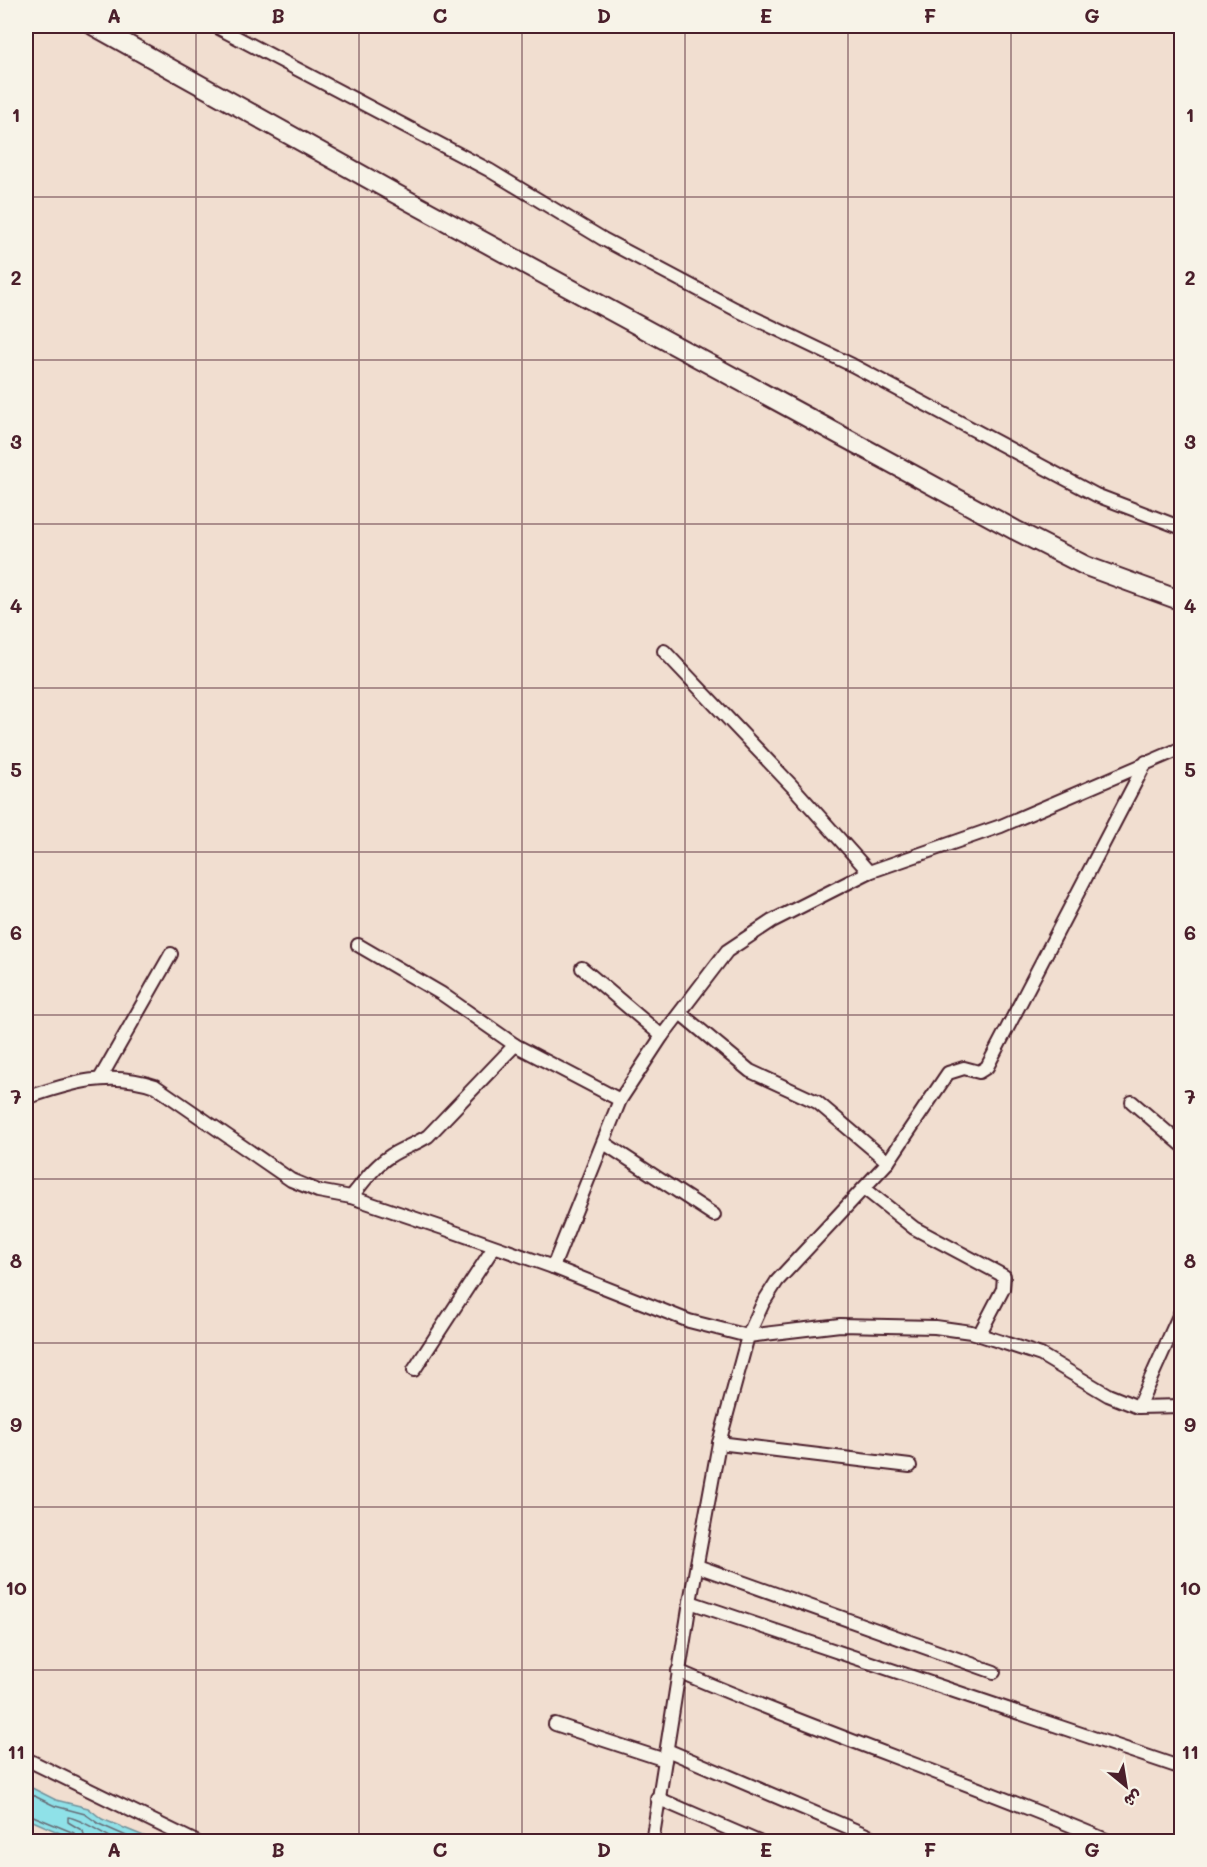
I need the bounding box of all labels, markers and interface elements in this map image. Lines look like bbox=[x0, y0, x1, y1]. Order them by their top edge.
text: A bbox=[107, 2, 121, 28]
text: B bbox=[271, 2, 285, 28]
text: C bbox=[433, 2, 448, 28]
text: D bbox=[597, 2, 611, 28]
text: E bbox=[760, 2, 772, 28]
text: F bbox=[924, 2, 937, 28]
text: G bbox=[1084, 2, 1100, 28]
text: 1 bbox=[12, 101, 20, 127]
text: 1 bbox=[1186, 101, 1194, 127]
text: 2 bbox=[10, 264, 22, 290]
text: 2 bbox=[1184, 264, 1196, 290]
text: 3 bbox=[10, 428, 22, 454]
text: 3 bbox=[1184, 428, 1196, 454]
text: 4 bbox=[10, 592, 23, 618]
text: 4 bbox=[1184, 592, 1197, 618]
text: 5 bbox=[10, 756, 22, 782]
text: 5 bbox=[1184, 756, 1196, 782]
text: 6 bbox=[10, 919, 22, 945]
text: 6 bbox=[1184, 919, 1196, 945]
text: 7 bbox=[10, 1083, 22, 1109]
text: 7 bbox=[1184, 1083, 1196, 1109]
text: 8 bbox=[10, 1247, 22, 1273]
text: 8 bbox=[1184, 1247, 1196, 1273]
text: 9 bbox=[10, 1411, 22, 1437]
text: 9 bbox=[1184, 1411, 1196, 1437]
text: 10 bbox=[5, 1574, 27, 1600]
text: 10 bbox=[1179, 1574, 1201, 1600]
text: 11 bbox=[7, 1738, 25, 1764]
text: 11 bbox=[1181, 1738, 1199, 1764]
north arrow bbox=[1096, 1756, 1156, 1816]
text: ش bbox=[1121, 1786, 1147, 1813]
text: A bbox=[107, 1836, 121, 1862]
text: B bbox=[271, 1836, 285, 1862]
text: C bbox=[433, 1836, 448, 1862]
text: D bbox=[597, 1836, 611, 1862]
text: E bbox=[760, 1836, 772, 1862]
text: F bbox=[924, 1836, 937, 1862]
text: G bbox=[1084, 1836, 1100, 1862]

